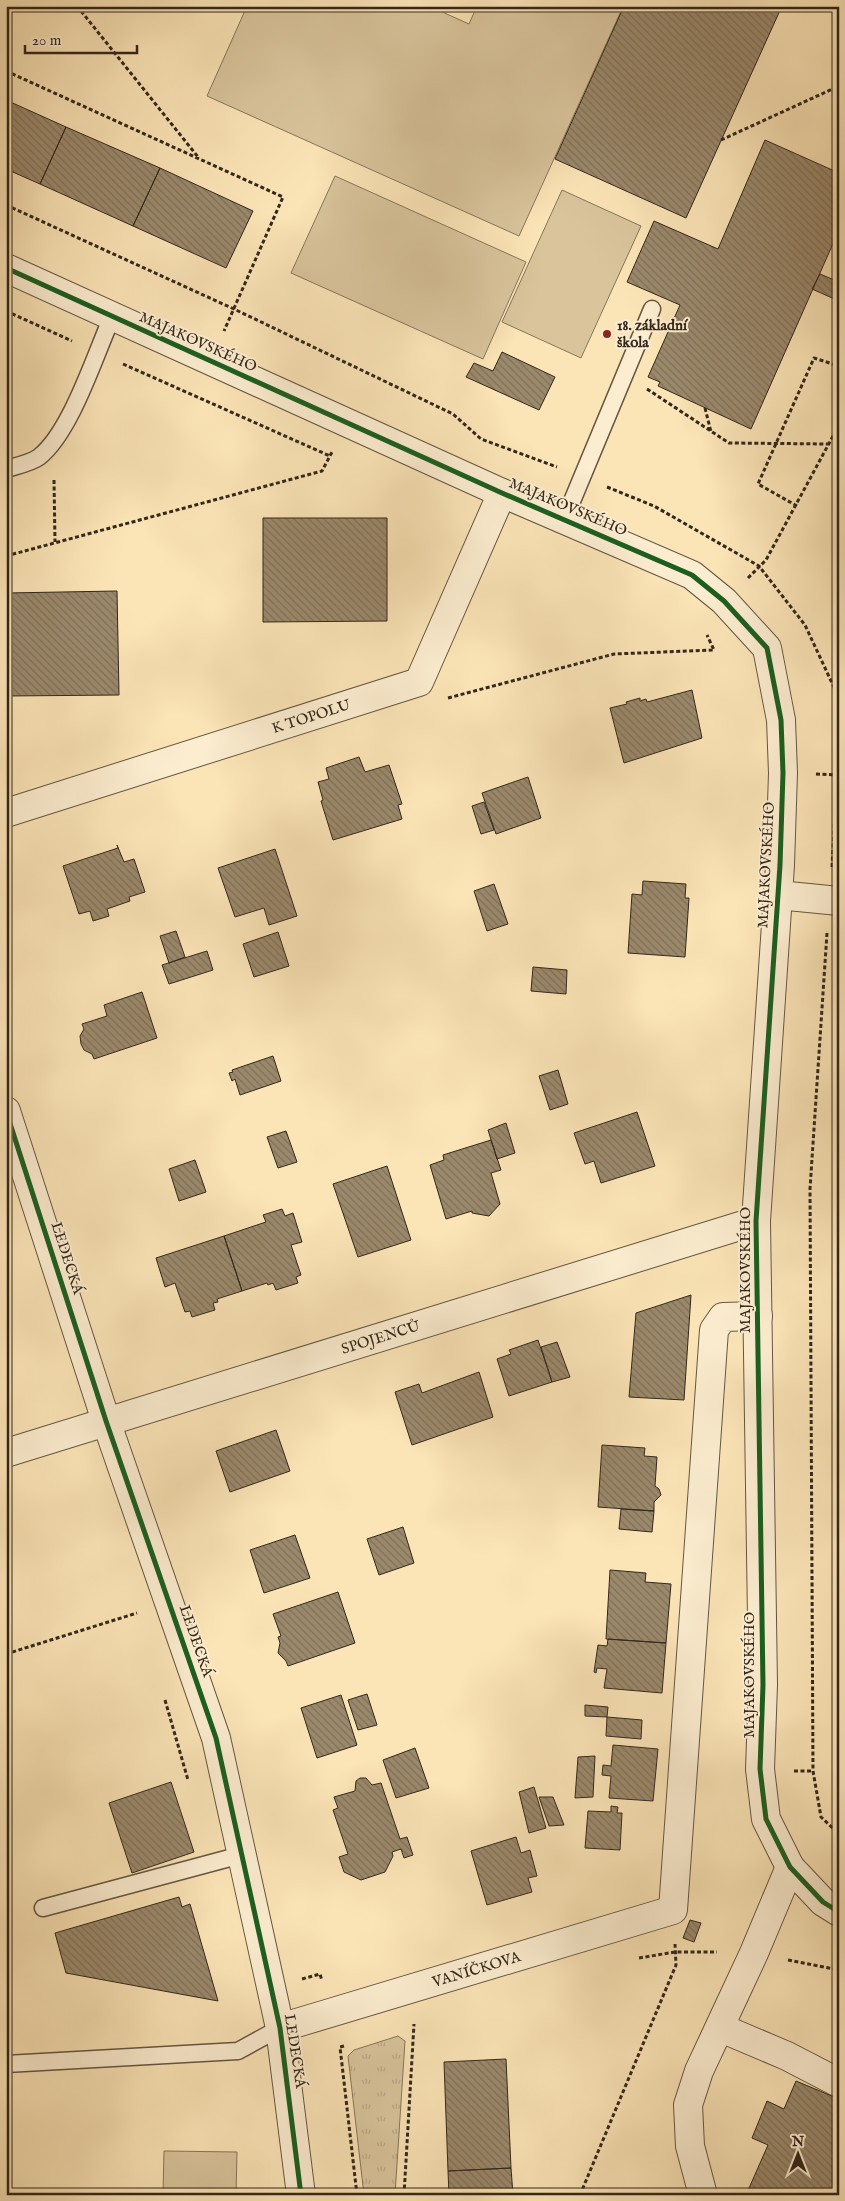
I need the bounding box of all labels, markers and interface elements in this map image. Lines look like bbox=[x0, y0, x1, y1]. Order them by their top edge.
scale bar bbox=[25, 22, 138, 54]
text: 20 m bbox=[32, 31, 62, 50]
street label: MAJAKOVSKÉHO bbox=[136, 308, 260, 376]
place label: 18. základní škola bbox=[617, 316, 689, 352]
marker: 18. základní škola bbox=[601, 328, 613, 340]
street label: MAJAKOVSKÉHO bbox=[506, 474, 630, 540]
street label: K TOPOLU bbox=[269, 695, 353, 738]
street label: MAJAKOVSKÉHO bbox=[753, 801, 779, 929]
street label: MAJAKOVSKÉHO bbox=[736, 1207, 755, 1333]
street label: LEDECKÁ bbox=[46, 1219, 88, 1297]
street label: SPOJENCŮ bbox=[339, 1316, 422, 1358]
street label: LEDECKÁ bbox=[175, 1602, 217, 1680]
street label: MAJAKOVSKÉHO bbox=[740, 1612, 759, 1738]
street label: VANÍČKOVA bbox=[429, 1947, 524, 1992]
street label: LEDECKÁ bbox=[280, 2012, 310, 2090]
north arrow bbox=[772, 2128, 822, 2178]
text: N bbox=[791, 2133, 804, 2151]

